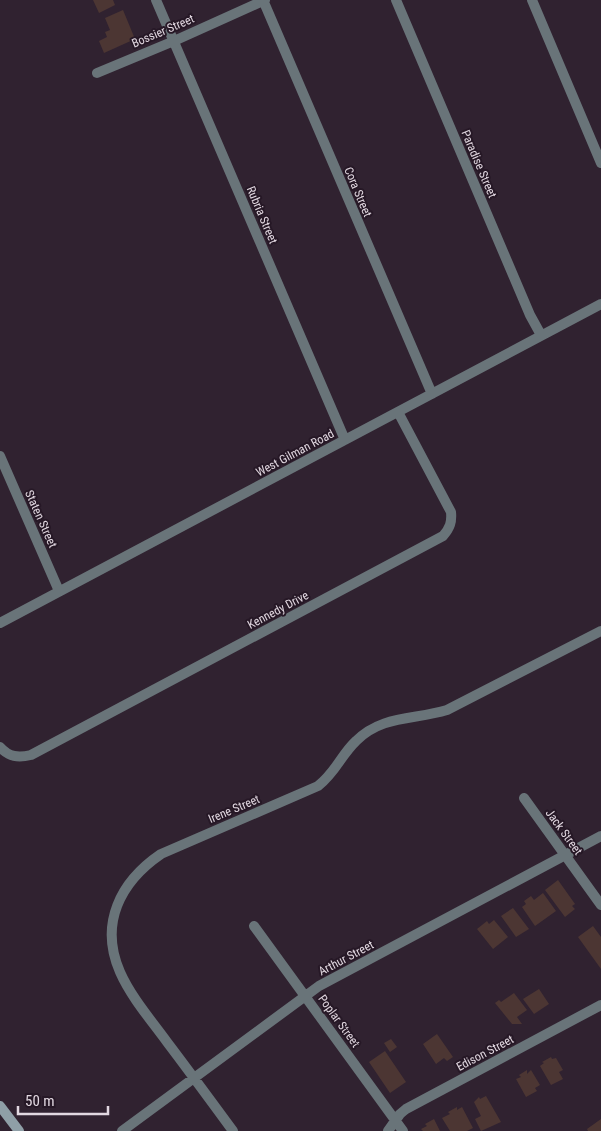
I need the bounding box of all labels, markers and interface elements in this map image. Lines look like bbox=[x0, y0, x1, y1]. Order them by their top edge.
street label: Bossier Street bbox=[130, 11, 197, 50]
street label: Paradise Street bbox=[458, 128, 500, 200]
street label: Cora Street bbox=[341, 165, 375, 219]
street label: Rubria Street bbox=[244, 184, 281, 246]
street label: West Gilman Road bbox=[254, 427, 336, 479]
street label: Staten Street bbox=[22, 488, 60, 550]
street label: Kennedy Drive bbox=[245, 588, 311, 632]
street label: Irene Street bbox=[206, 792, 262, 826]
street label: Jack Street bbox=[543, 806, 586, 858]
street label: Arthur Street bbox=[316, 937, 376, 978]
street label: Poplar Street bbox=[315, 992, 363, 1050]
street label: Edison Street bbox=[454, 1032, 516, 1074]
scale bar bbox=[18, 1084, 108, 1116]
text: 50 m bbox=[25, 1092, 55, 1110]

